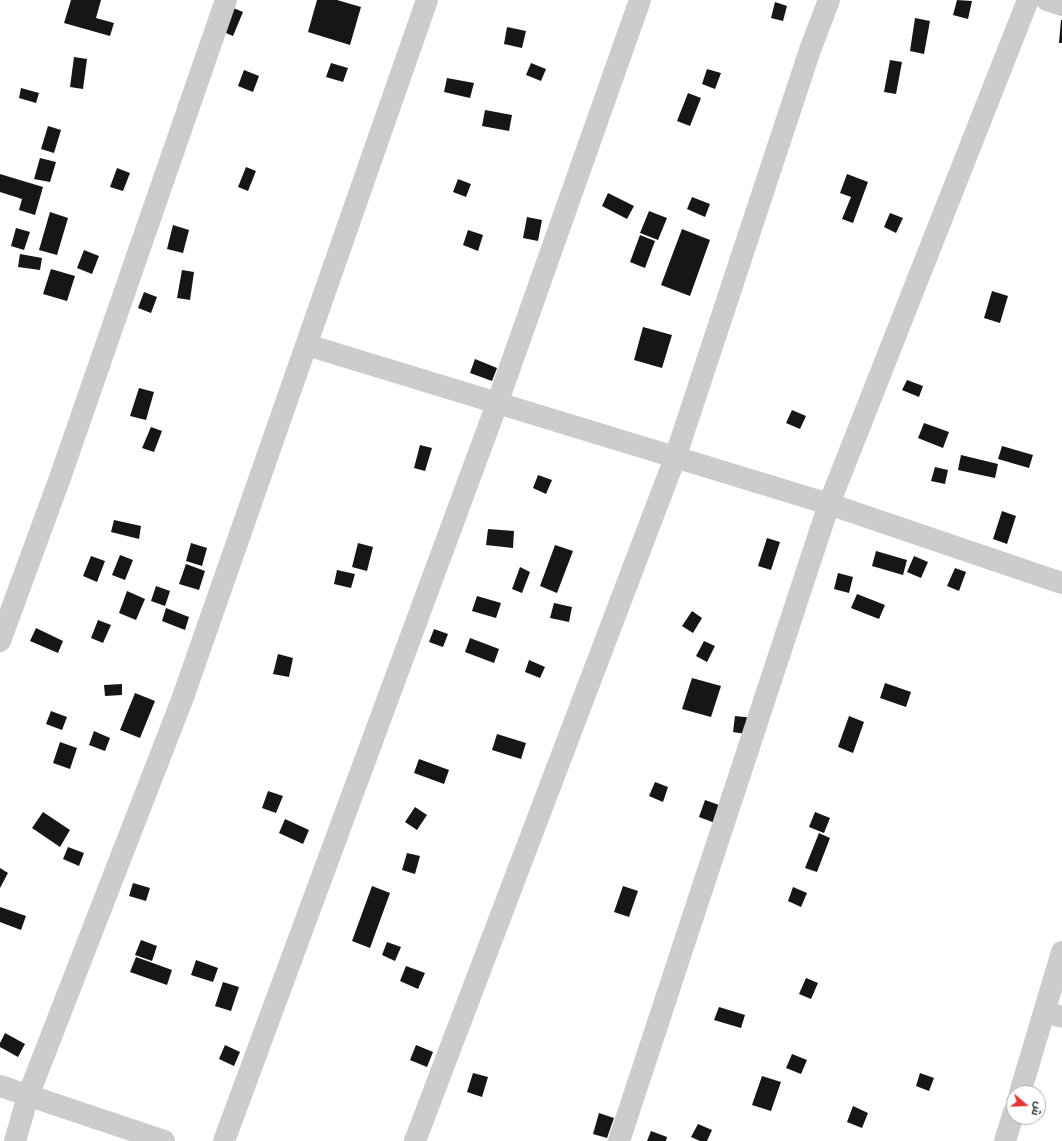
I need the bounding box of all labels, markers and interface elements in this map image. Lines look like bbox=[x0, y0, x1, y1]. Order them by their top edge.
north arrow bbox=[1006, 1085, 1046, 1125]
text: ش bbox=[1028, 1100, 1045, 1118]

